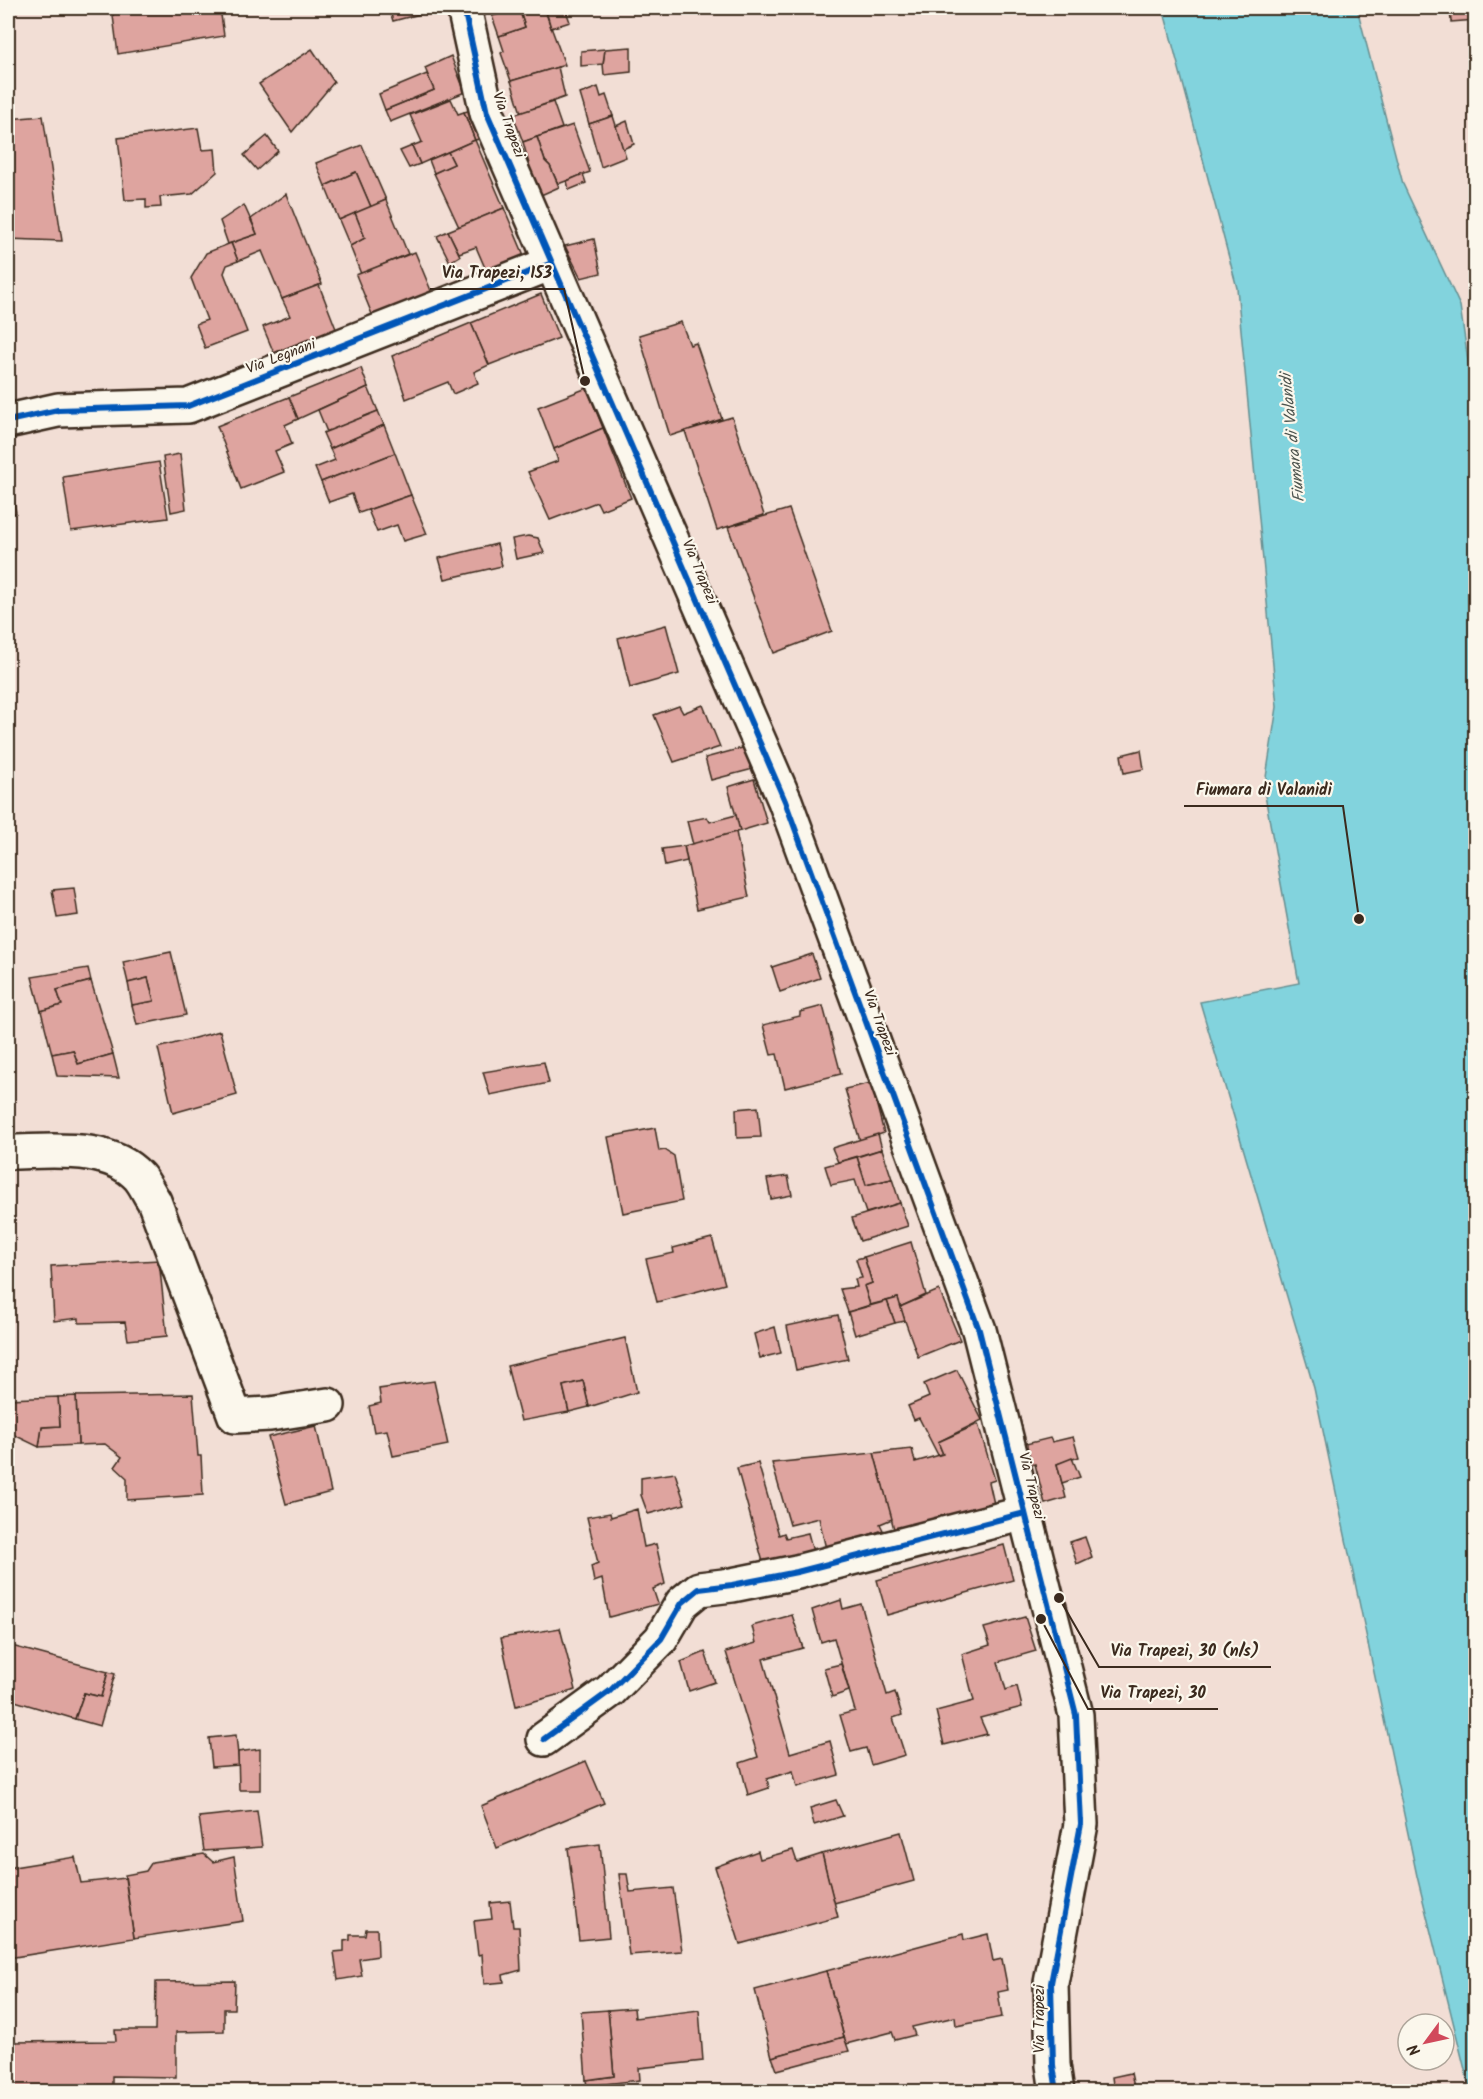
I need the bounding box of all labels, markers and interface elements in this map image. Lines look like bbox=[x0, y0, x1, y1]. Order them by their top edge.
street label: Via Trapezi bbox=[485, 89, 532, 163]
callout: Via Trapezi, 153 bbox=[430, 255, 564, 289]
text: Via Trapezi, 153 bbox=[442, 261, 552, 286]
street label: Via Legnani bbox=[242, 332, 321, 381]
water label: Fiumara di Valanidi bbox=[1273, 369, 1312, 504]
street label: Via Trapezi bbox=[675, 536, 724, 610]
callout: Fiumara di Valanidi bbox=[1184, 772, 1343, 806]
text: Fiumara di Valanidi bbox=[1196, 778, 1333, 803]
street label: Via Trapezi bbox=[856, 987, 903, 1061]
street label: Via Trapezi bbox=[1011, 1450, 1051, 1524]
callout: Via Trapezi, 30 (n/s) bbox=[1099, 1633, 1271, 1667]
text: Via Trapezi, 30 (n/s) bbox=[1111, 1639, 1259, 1664]
callout: Via Trapezi, 30 bbox=[1088, 1675, 1218, 1709]
text: Via Trapezi, 30 bbox=[1100, 1681, 1206, 1706]
street label: Via Trapezi bbox=[1028, 1983, 1052, 2053]
north arrow bbox=[1396, 2012, 1456, 2072]
text: N bbox=[1401, 2038, 1428, 2060]

